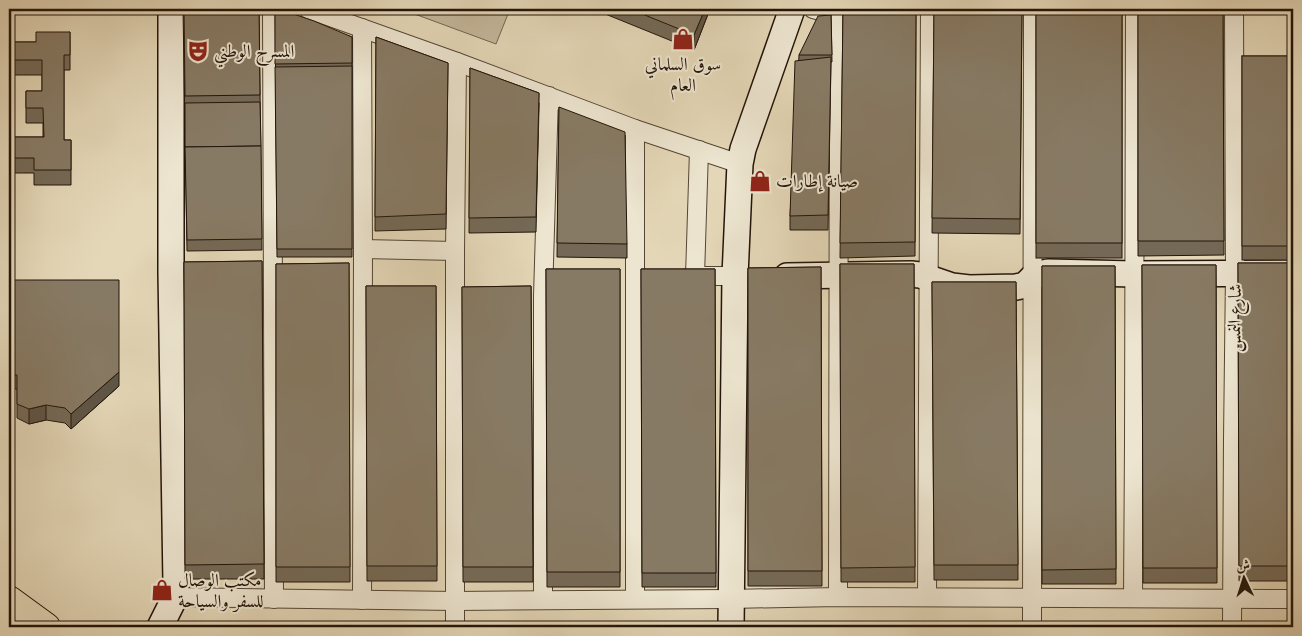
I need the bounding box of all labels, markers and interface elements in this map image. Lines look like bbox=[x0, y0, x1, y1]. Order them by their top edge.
shop icon: سوق السلماني العام bbox=[670, 26, 696, 52]
theatre icon: المسرح الوطني bbox=[185, 38, 211, 64]
place label: المسرح الوطني bbox=[214, 39, 294, 68]
place label: سوق السلماني العام bbox=[645, 52, 721, 101]
shop icon: صيانة إطارات bbox=[747, 168, 773, 194]
place label: صيانة إطارات bbox=[776, 169, 858, 194]
street label: شارع النمس bbox=[1222, 284, 1250, 352]
north arrow bbox=[1220, 554, 1270, 604]
text: ش bbox=[1236, 556, 1251, 575]
place label: مكتب الوصال للسفر والسياحة bbox=[178, 568, 264, 614]
shop icon: مكتب الوصال للسفر والسياحة bbox=[149, 577, 175, 603]

